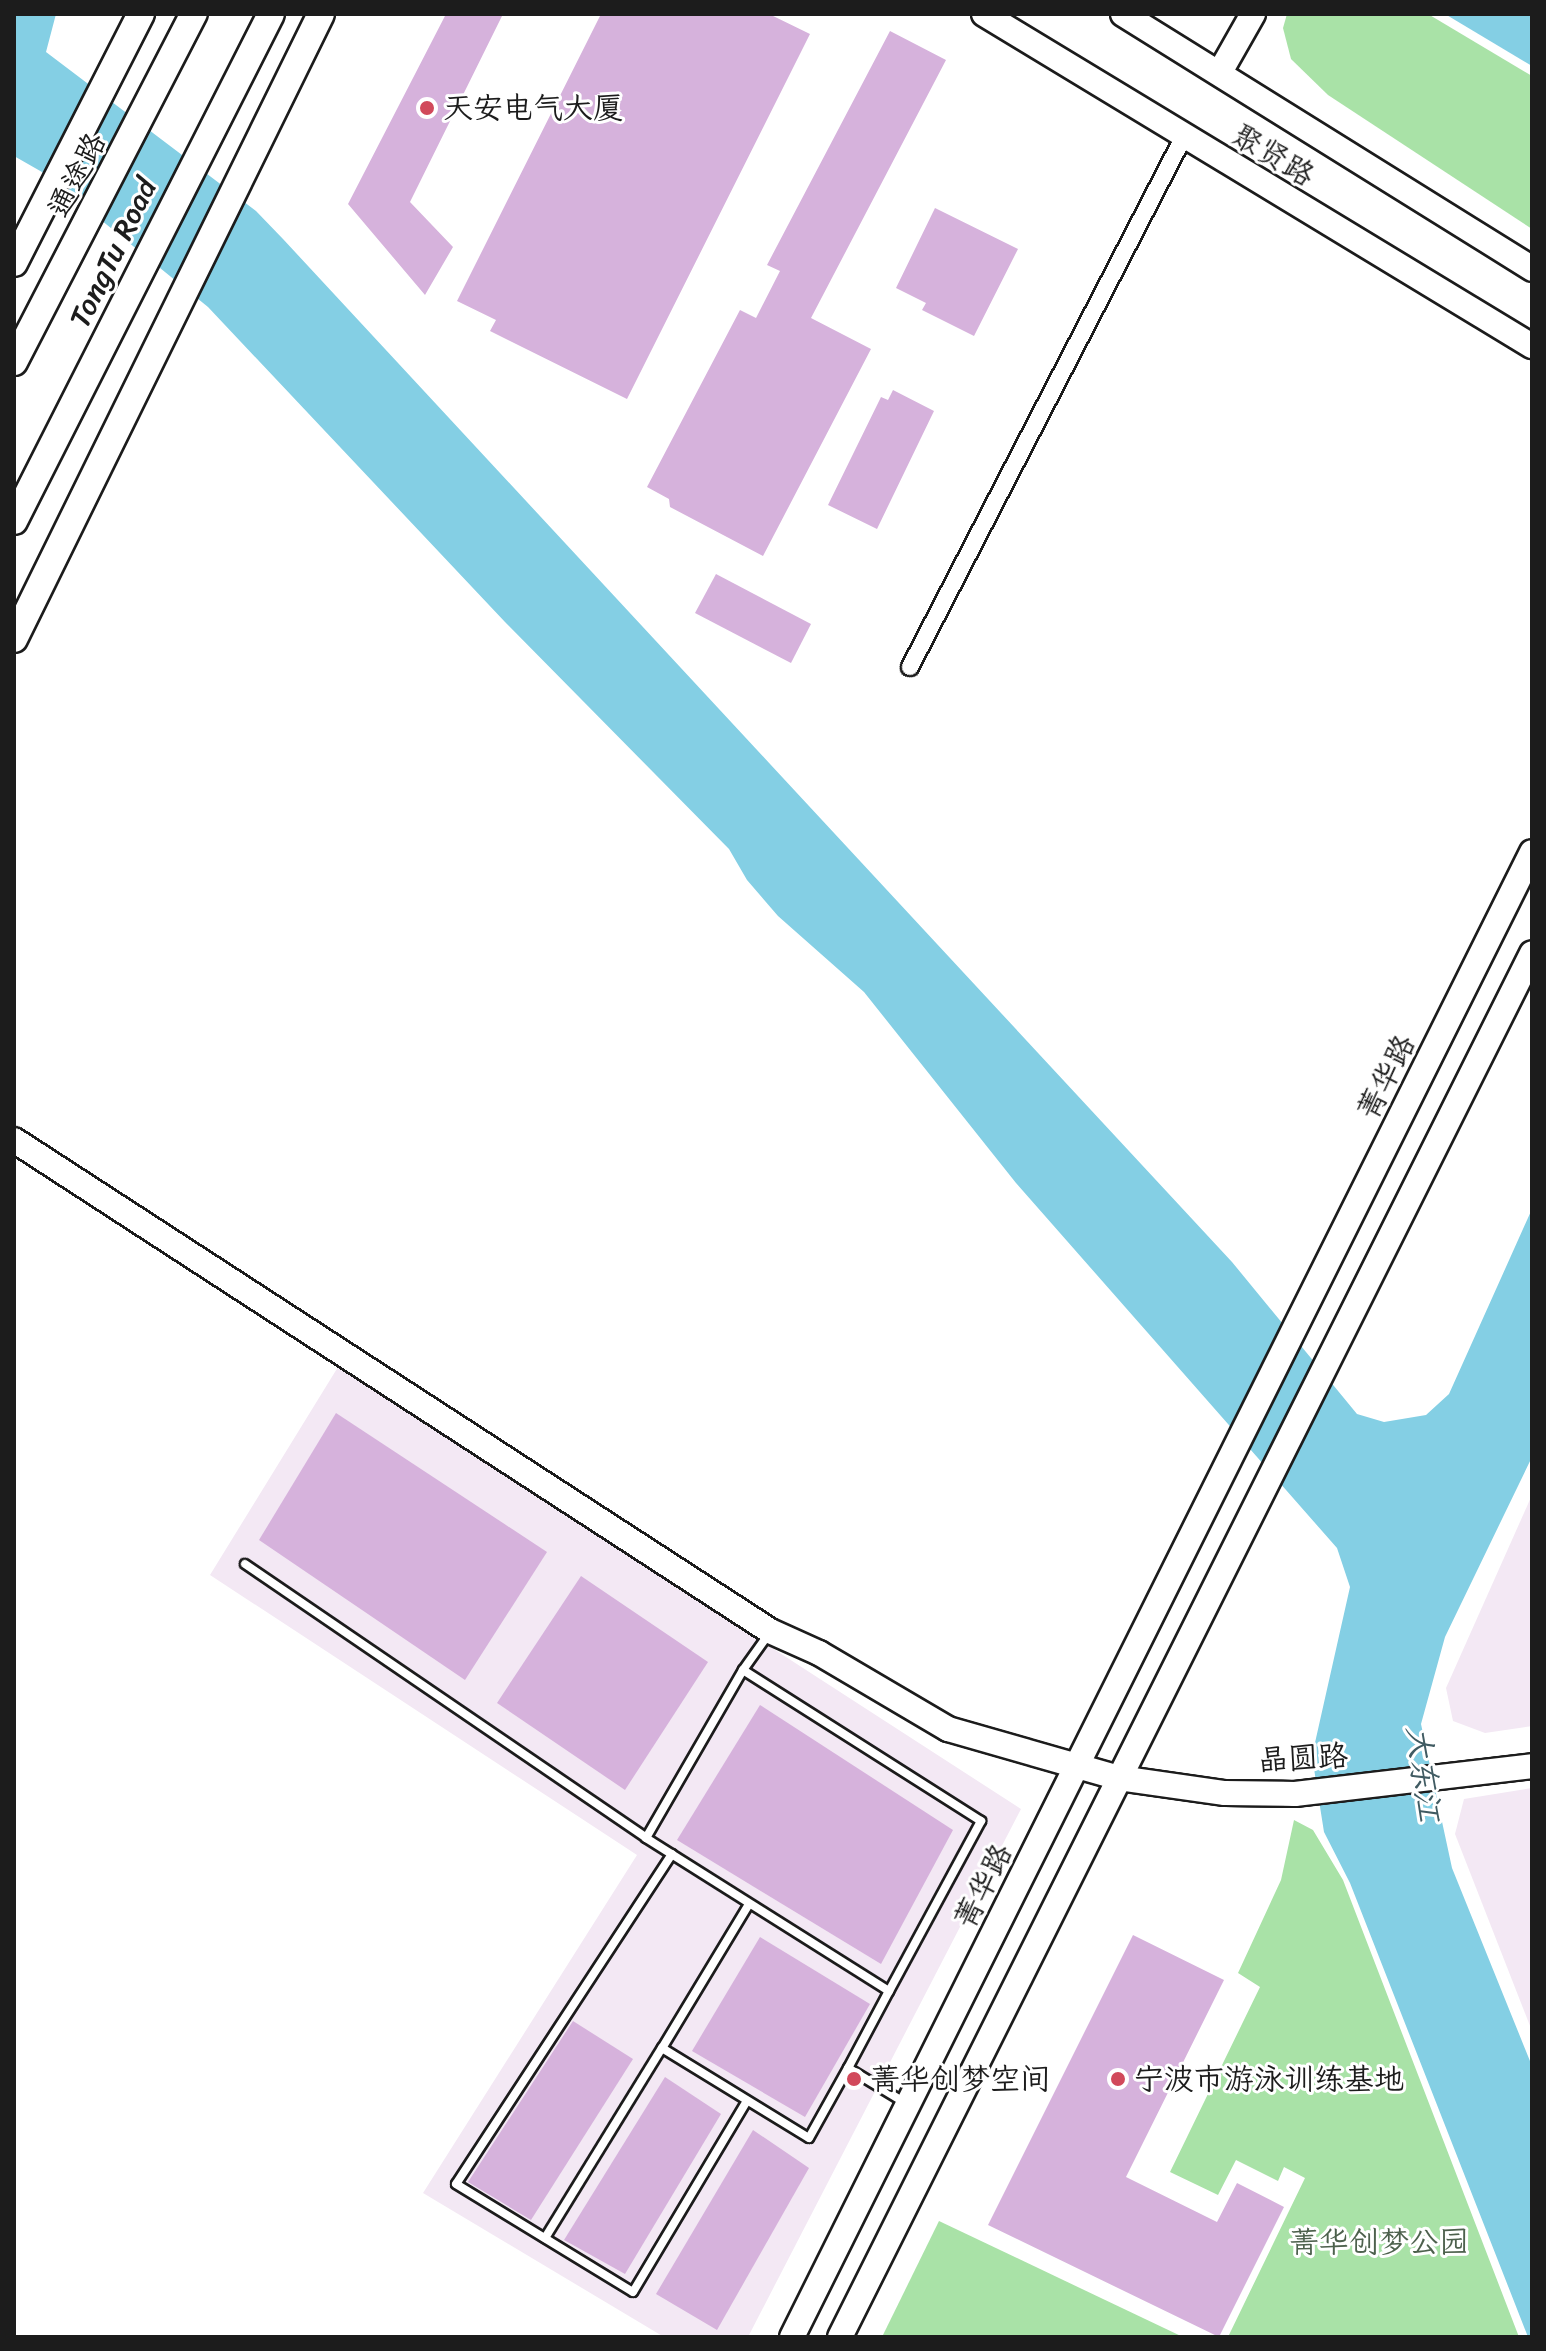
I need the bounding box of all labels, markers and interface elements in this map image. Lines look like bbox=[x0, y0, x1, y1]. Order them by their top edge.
place label: 天安电气大厦 bbox=[443, 90, 623, 126]
marker: 天安电气大厦 bbox=[418, 99, 436, 117]
street label: 聚贤路 bbox=[1225, 116, 1321, 194]
street label: 通途路 bbox=[41, 127, 113, 223]
street label: TongTu Road bbox=[61, 172, 165, 334]
street label: 菁华路 bbox=[1350, 1029, 1422, 1125]
water label: 大东江 bbox=[1398, 1724, 1448, 1824]
street label: 晶圆路 bbox=[1257, 1738, 1349, 1778]
street label: 菁华路 bbox=[947, 1838, 1019, 1934]
place label: 菁华创梦空间 bbox=[870, 2061, 1050, 2097]
place label: 宁波市游泳训练基地 bbox=[1134, 2061, 1404, 2097]
marker: 菁华创梦空间 bbox=[845, 2070, 863, 2088]
marker: 宁波市游泳训练基地 bbox=[1109, 2070, 1127, 2088]
park label: 菁华创梦公园 bbox=[1289, 2224, 1469, 2260]

